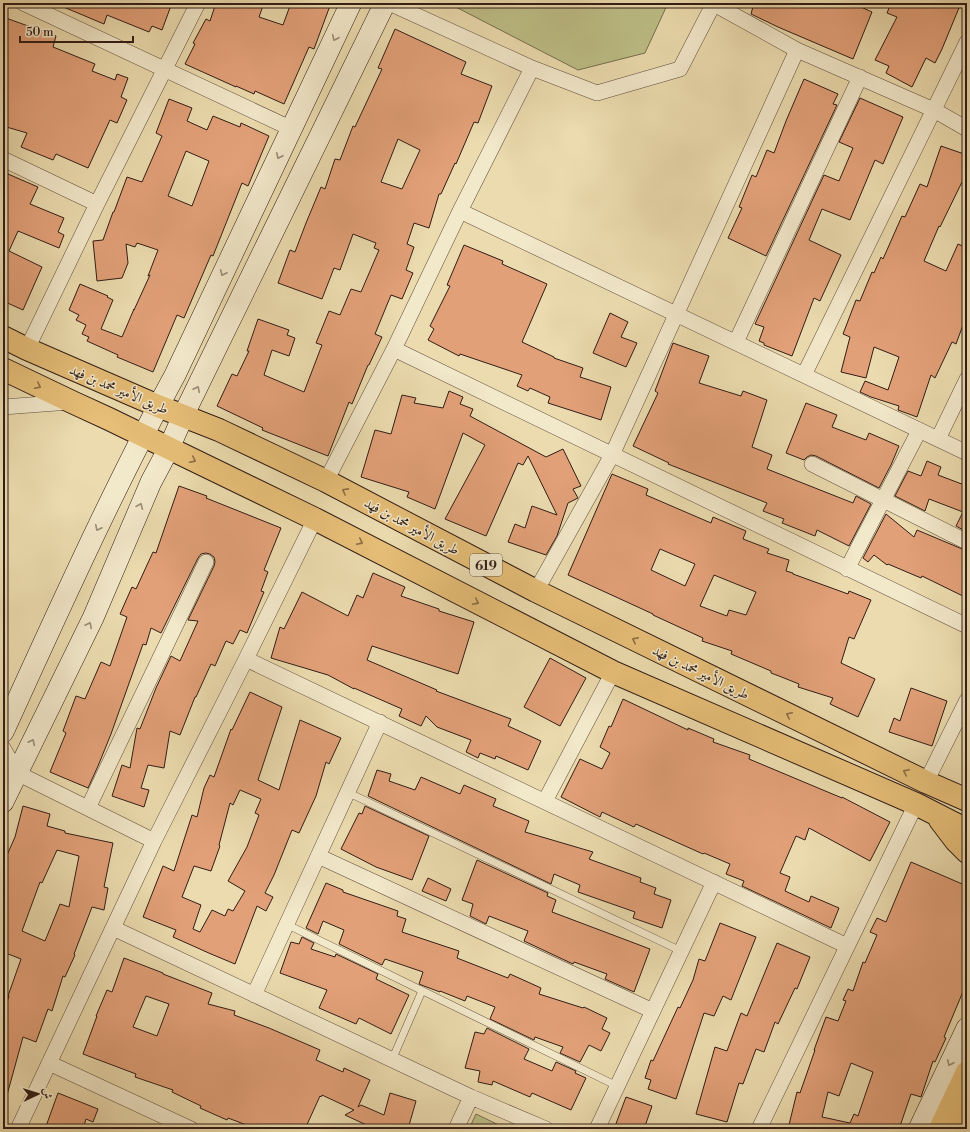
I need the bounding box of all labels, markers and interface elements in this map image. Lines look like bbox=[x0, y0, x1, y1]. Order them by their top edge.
scale bar bbox=[20, 18, 133, 44]
text: 50 m bbox=[26, 25, 54, 40]
one-way arrow bbox=[332, 34, 340, 42]
one-way arrow bbox=[276, 151, 284, 159]
one-way arrow bbox=[220, 269, 228, 276]
street label: طريق الأمير محمد بن فهد bbox=[66, 359, 172, 419]
one-way arrow bbox=[34, 381, 41, 389]
one-way arrow bbox=[192, 385, 200, 393]
one-way arrow bbox=[189, 455, 197, 463]
one-way arrow bbox=[342, 488, 349, 495]
street label: طريق الأمير محمد بن فهد bbox=[361, 492, 463, 560]
one-way arrow bbox=[136, 502, 144, 509]
one-way arrow bbox=[95, 524, 103, 531]
one-way arrow bbox=[356, 537, 363, 545]
road number: 619 bbox=[470, 554, 502, 576]
one-way arrow bbox=[472, 597, 479, 604]
one-way arrow bbox=[84, 622, 92, 630]
one-way arrow bbox=[632, 637, 639, 645]
street label: طريق الأمير محمد بن فهد bbox=[649, 640, 753, 704]
one-way arrow bbox=[786, 712, 794, 720]
one-way arrow bbox=[27, 739, 35, 747]
one-way arrow bbox=[903, 769, 910, 777]
one-way arrow bbox=[947, 1059, 955, 1067]
north arrow bbox=[18, 1074, 58, 1114]
text: ش bbox=[40, 1087, 54, 1099]

